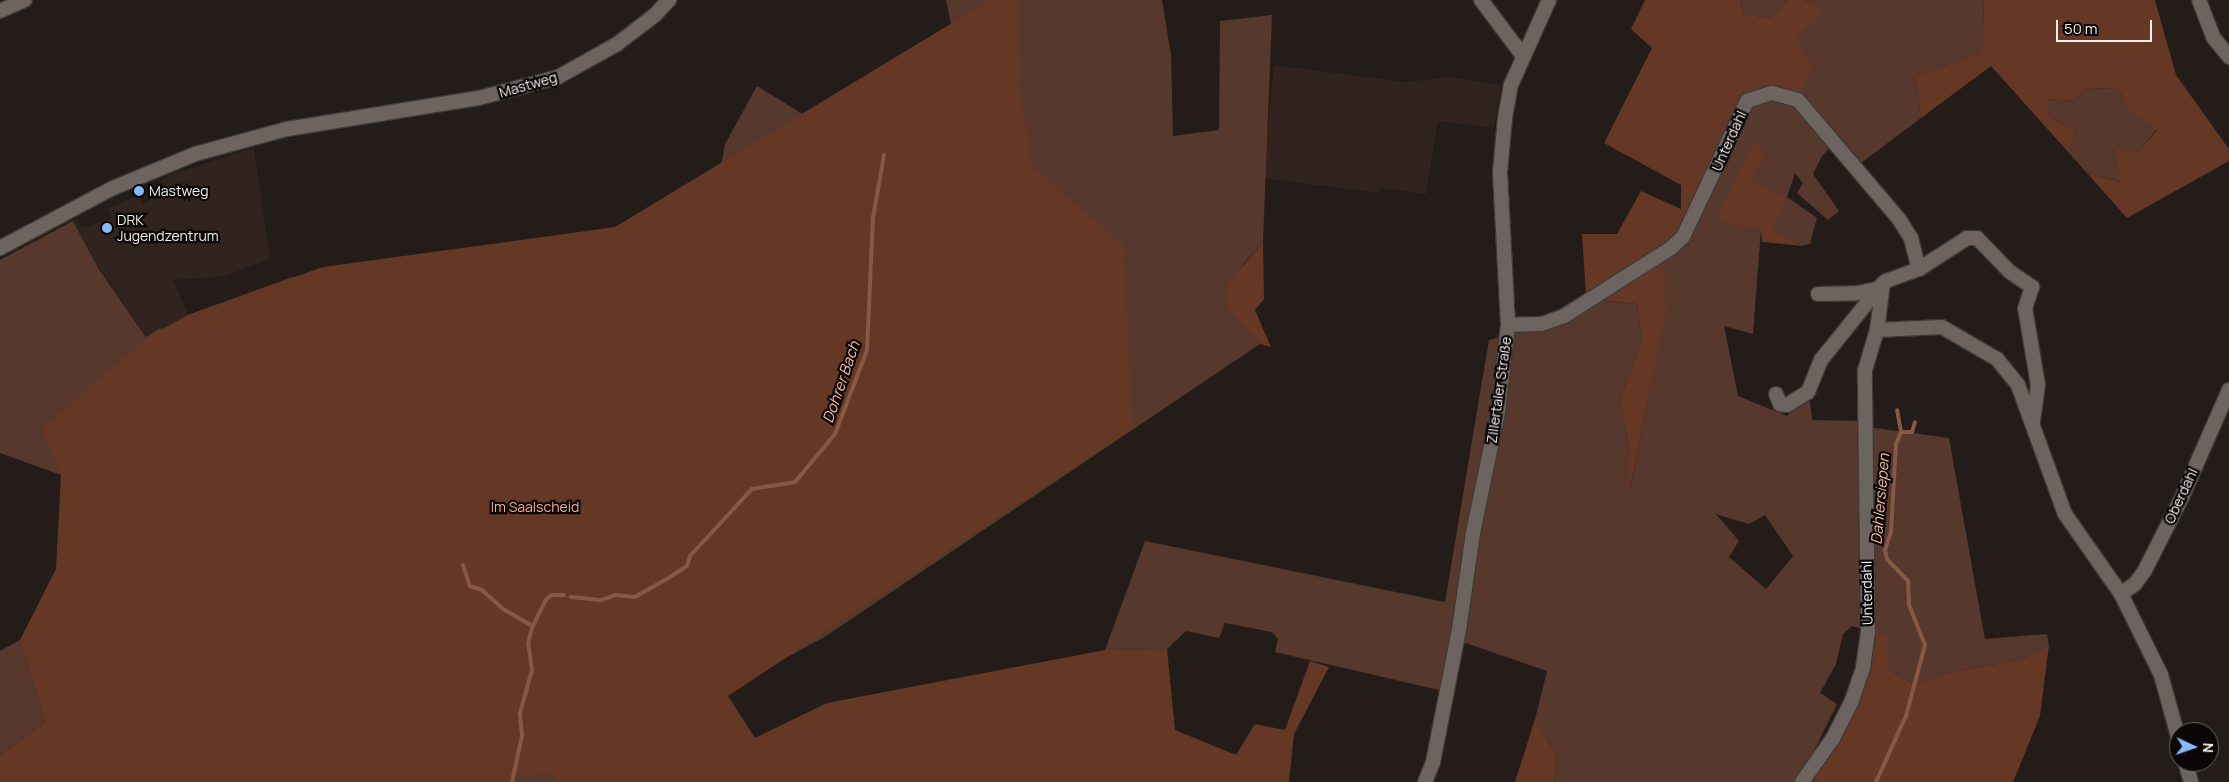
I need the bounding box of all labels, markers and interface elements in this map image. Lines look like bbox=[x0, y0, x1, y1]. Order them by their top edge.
scale bar bbox=[2059, 10, 2155, 42]
text: 50 m bbox=[2064, 18, 2098, 39]
street label: Mastweg bbox=[497, 69, 559, 101]
street label: Unterdahl bbox=[1708, 108, 1750, 174]
place label: Mastweg bbox=[149, 183, 208, 199]
marker: Mastweg bbox=[133, 185, 145, 197]
place label: DRK Jugendzentrum bbox=[117, 212, 219, 244]
marker: DRK Jugendzentrum bbox=[101, 222, 113, 234]
street label: Zillertaler Straße bbox=[1483, 336, 1515, 444]
water label: Dohrer Bach bbox=[819, 339, 863, 425]
water label: Dahlersiepen bbox=[1867, 453, 1893, 545]
street label: Oberdahl bbox=[2161, 466, 2201, 526]
park label: Im Saalscheid bbox=[491, 499, 579, 515]
street label: Unterdahl bbox=[1858, 561, 1876, 625]
north arrow bbox=[2169, 722, 2219, 772]
text: N bbox=[2199, 742, 2218, 753]

